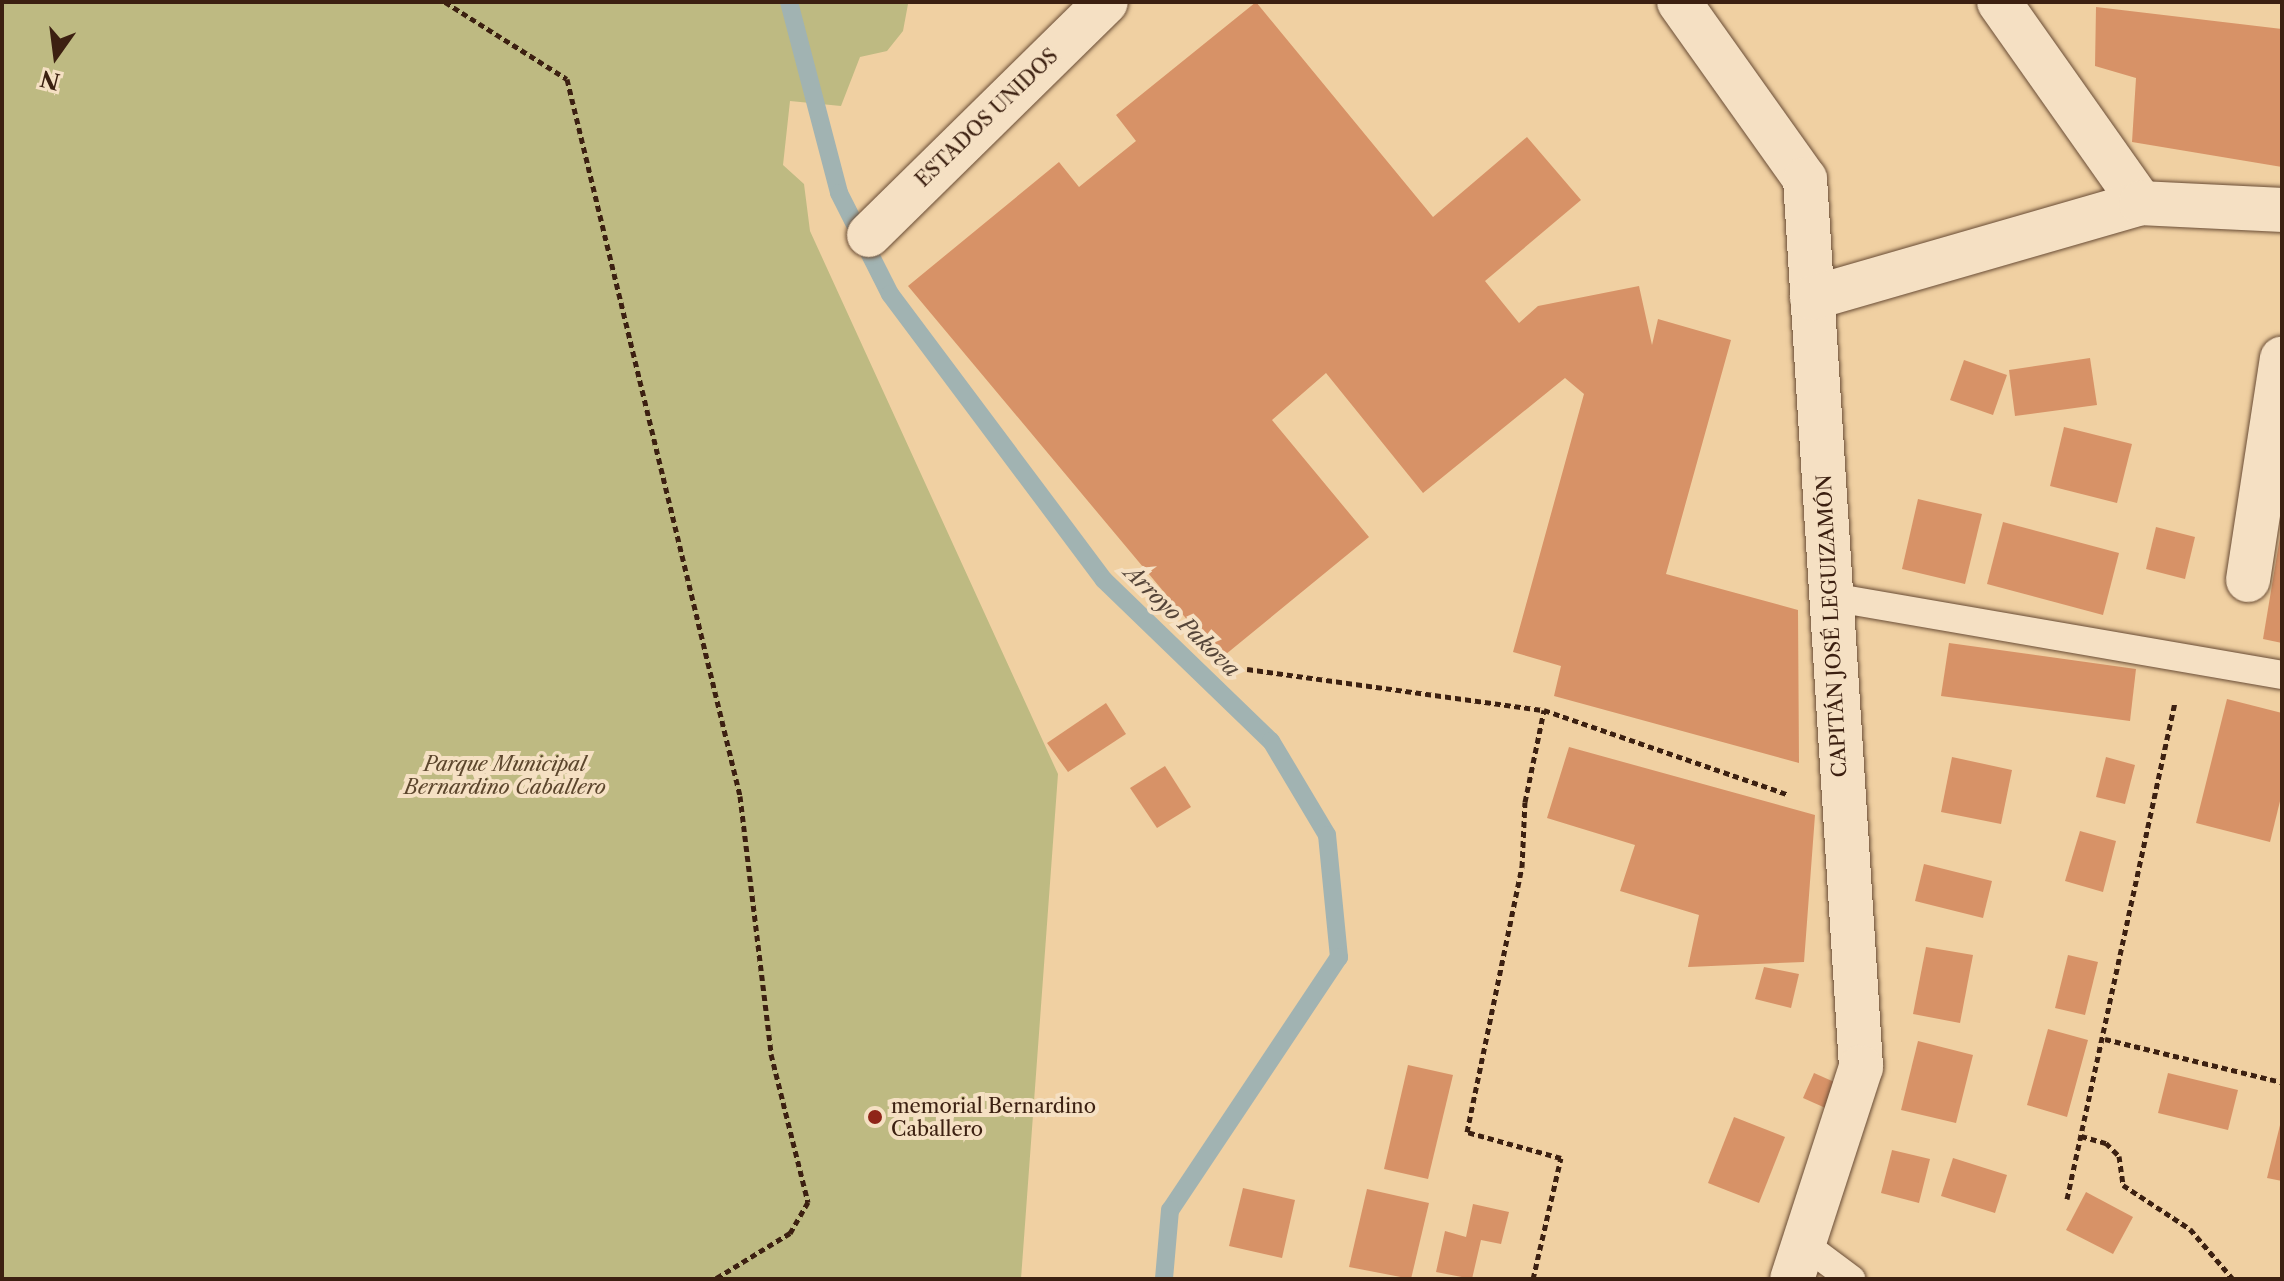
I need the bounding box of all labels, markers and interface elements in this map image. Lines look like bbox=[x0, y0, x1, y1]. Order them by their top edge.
north arrow bbox=[16, 16, 96, 96]
street label: ESTADOS UNIDOS bbox=[911, 44, 1063, 192]
text: N bbox=[38, 64, 63, 95]
street label: CAPITÁN JOSÉ LEGUIZAMÓN bbox=[1812, 474, 1852, 778]
water label: Arroyo Pakova bbox=[1119, 559, 1245, 683]
park label: Parque Municipal Bernardino Caballero bbox=[404, 752, 606, 799]
place label: memorial Bernardino Caballero bbox=[891, 1094, 1096, 1141]
marker: memorial Bernardino Caballero bbox=[866, 1108, 884, 1126]

